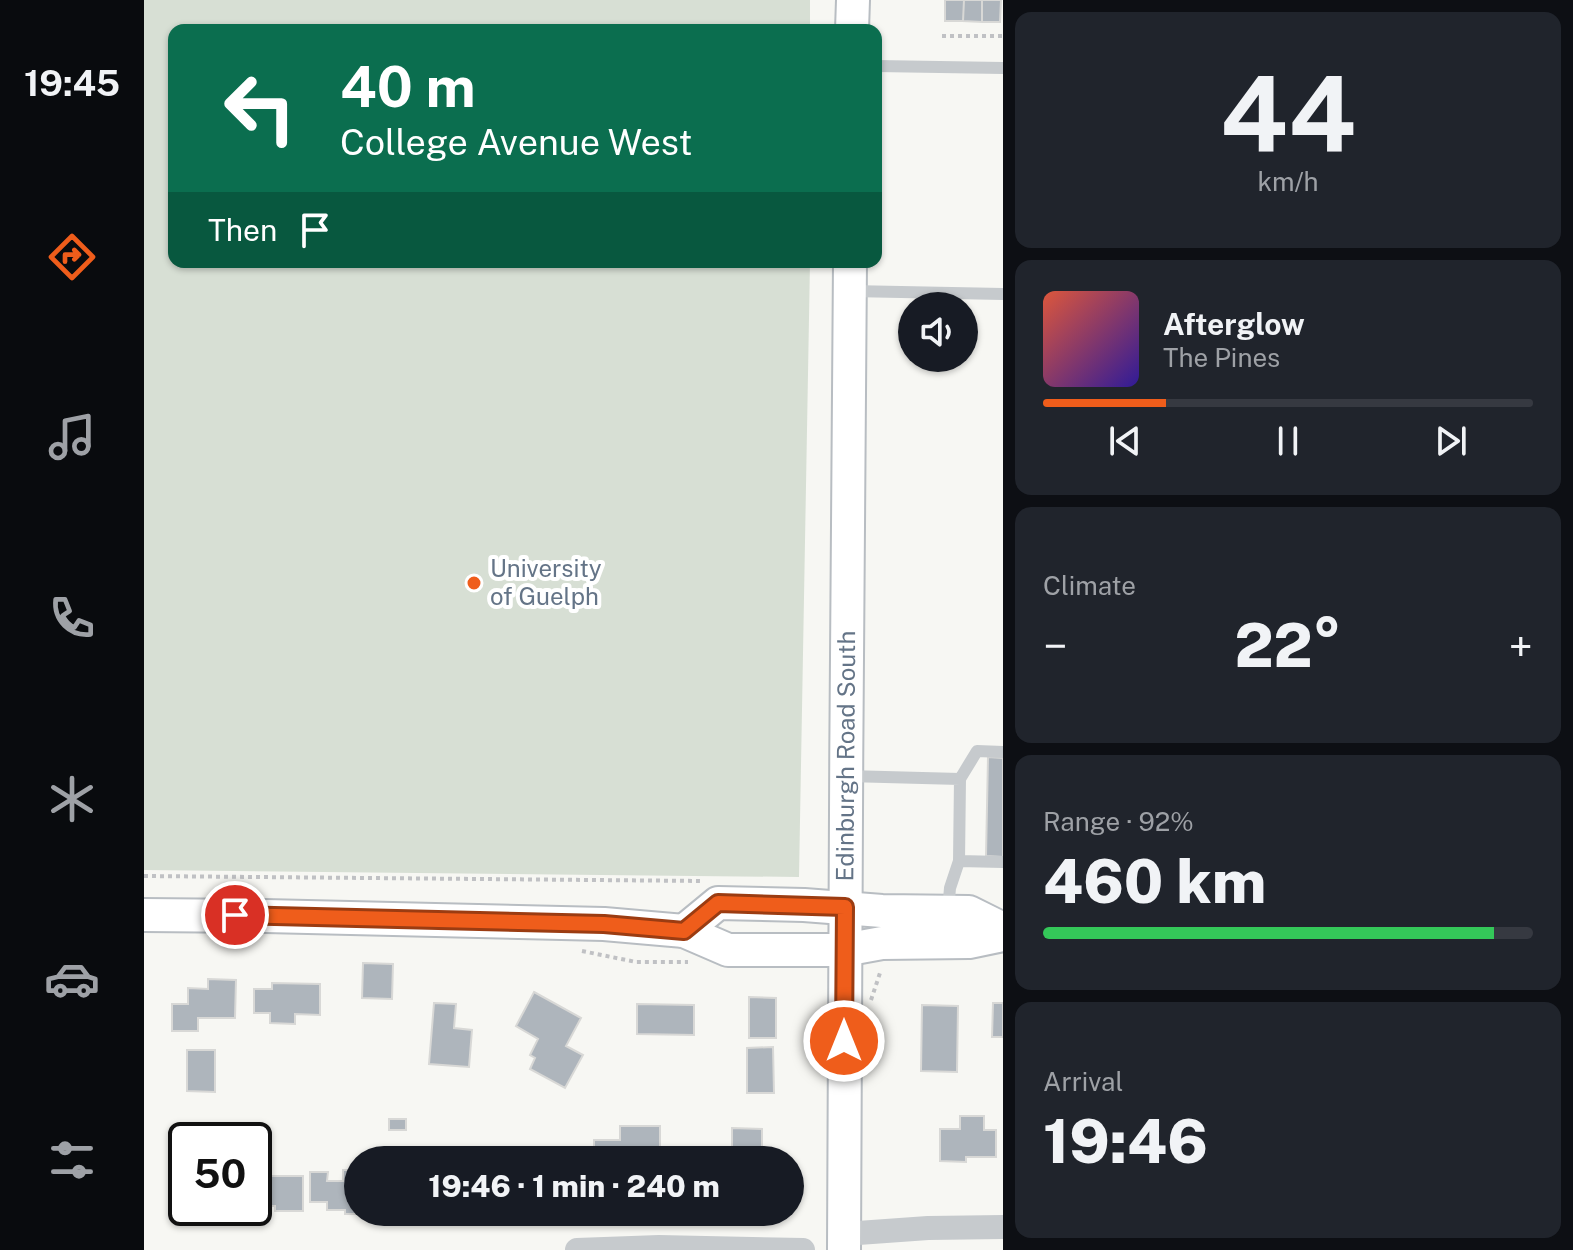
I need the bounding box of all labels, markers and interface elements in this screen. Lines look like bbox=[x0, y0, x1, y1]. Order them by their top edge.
text: 44 bbox=[1220, 53, 1356, 175]
text: 40 m bbox=[340, 54, 476, 120]
icon: left bbox=[208, 56, 312, 160]
text: 19:45 bbox=[24, 62, 120, 104]
text: College Avenue West bbox=[340, 121, 693, 163]
text: km/h bbox=[1257, 166, 1319, 197]
icon: arrive bbox=[293, 208, 337, 252]
text: Then bbox=[208, 212, 277, 248]
icon: directions bbox=[44, 229, 100, 285]
map controls bbox=[898, 292, 978, 372]
button: sound bbox=[898, 292, 978, 372]
text: Afterglow bbox=[1163, 306, 1305, 342]
text: The Pines bbox=[1163, 342, 1280, 373]
icon: music bbox=[44, 409, 100, 465]
icon: previous bbox=[1103, 419, 1147, 463]
icon: pause bbox=[1266, 419, 1310, 463]
icon: next bbox=[1429, 419, 1473, 463]
place label: University of Guelph bbox=[490, 554, 602, 610]
text: Climate bbox=[1043, 570, 1136, 601]
marker: University of Guelph bbox=[465, 574, 483, 592]
icon: phone bbox=[44, 590, 100, 646]
text: 22° bbox=[1234, 610, 1342, 681]
text: − bbox=[1043, 620, 1067, 672]
text: + bbox=[1509, 620, 1533, 672]
street label: Edinburgh Road South bbox=[830, 630, 860, 881]
icon: climate bbox=[44, 771, 100, 827]
text: Range · 92% bbox=[1043, 806, 1194, 837]
text: 460 km bbox=[1043, 846, 1266, 917]
pin bbox=[201, 881, 269, 949]
icon: arrive bbox=[213, 893, 257, 937]
icon: car bbox=[44, 951, 100, 1007]
position arrow bbox=[802, 999, 886, 1083]
text: Arrival bbox=[1043, 1066, 1123, 1097]
text: 19:46 bbox=[1043, 1106, 1208, 1177]
speed limit sign: 50 bbox=[168, 1122, 272, 1226]
icon: filters bbox=[44, 1132, 100, 1188]
text: 19:46 · 1 min · 240 m bbox=[428, 1168, 720, 1204]

